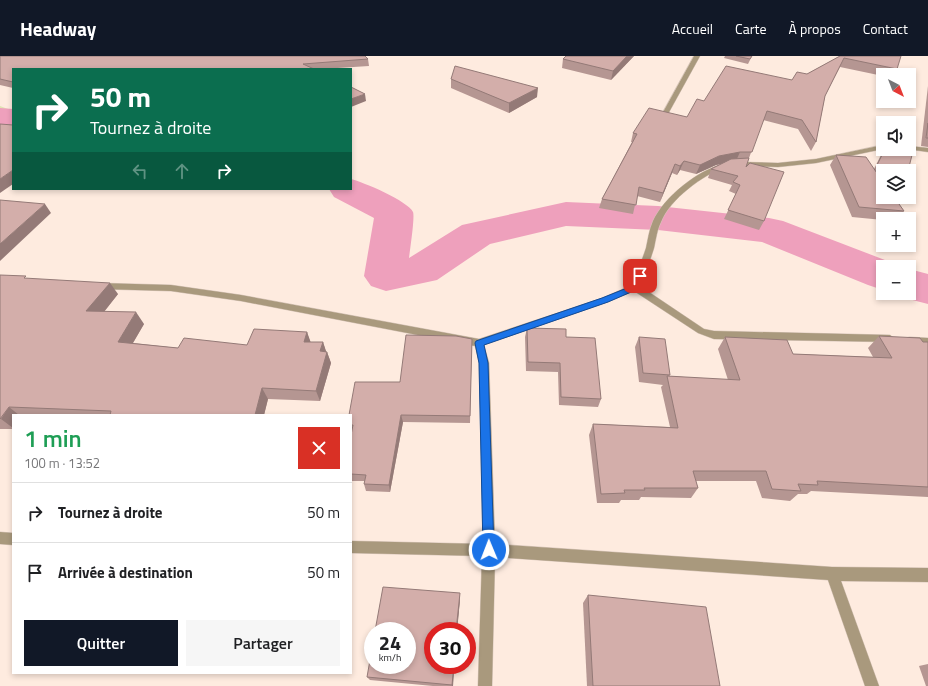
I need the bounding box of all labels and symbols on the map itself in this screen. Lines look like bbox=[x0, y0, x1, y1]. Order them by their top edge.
north arrow bbox=[876, 68, 916, 108]
pin bbox=[623, 259, 657, 293]
position arrow bbox=[468, 529, 510, 571]
speed limit sign: 30 bbox=[424, 622, 476, 674]

